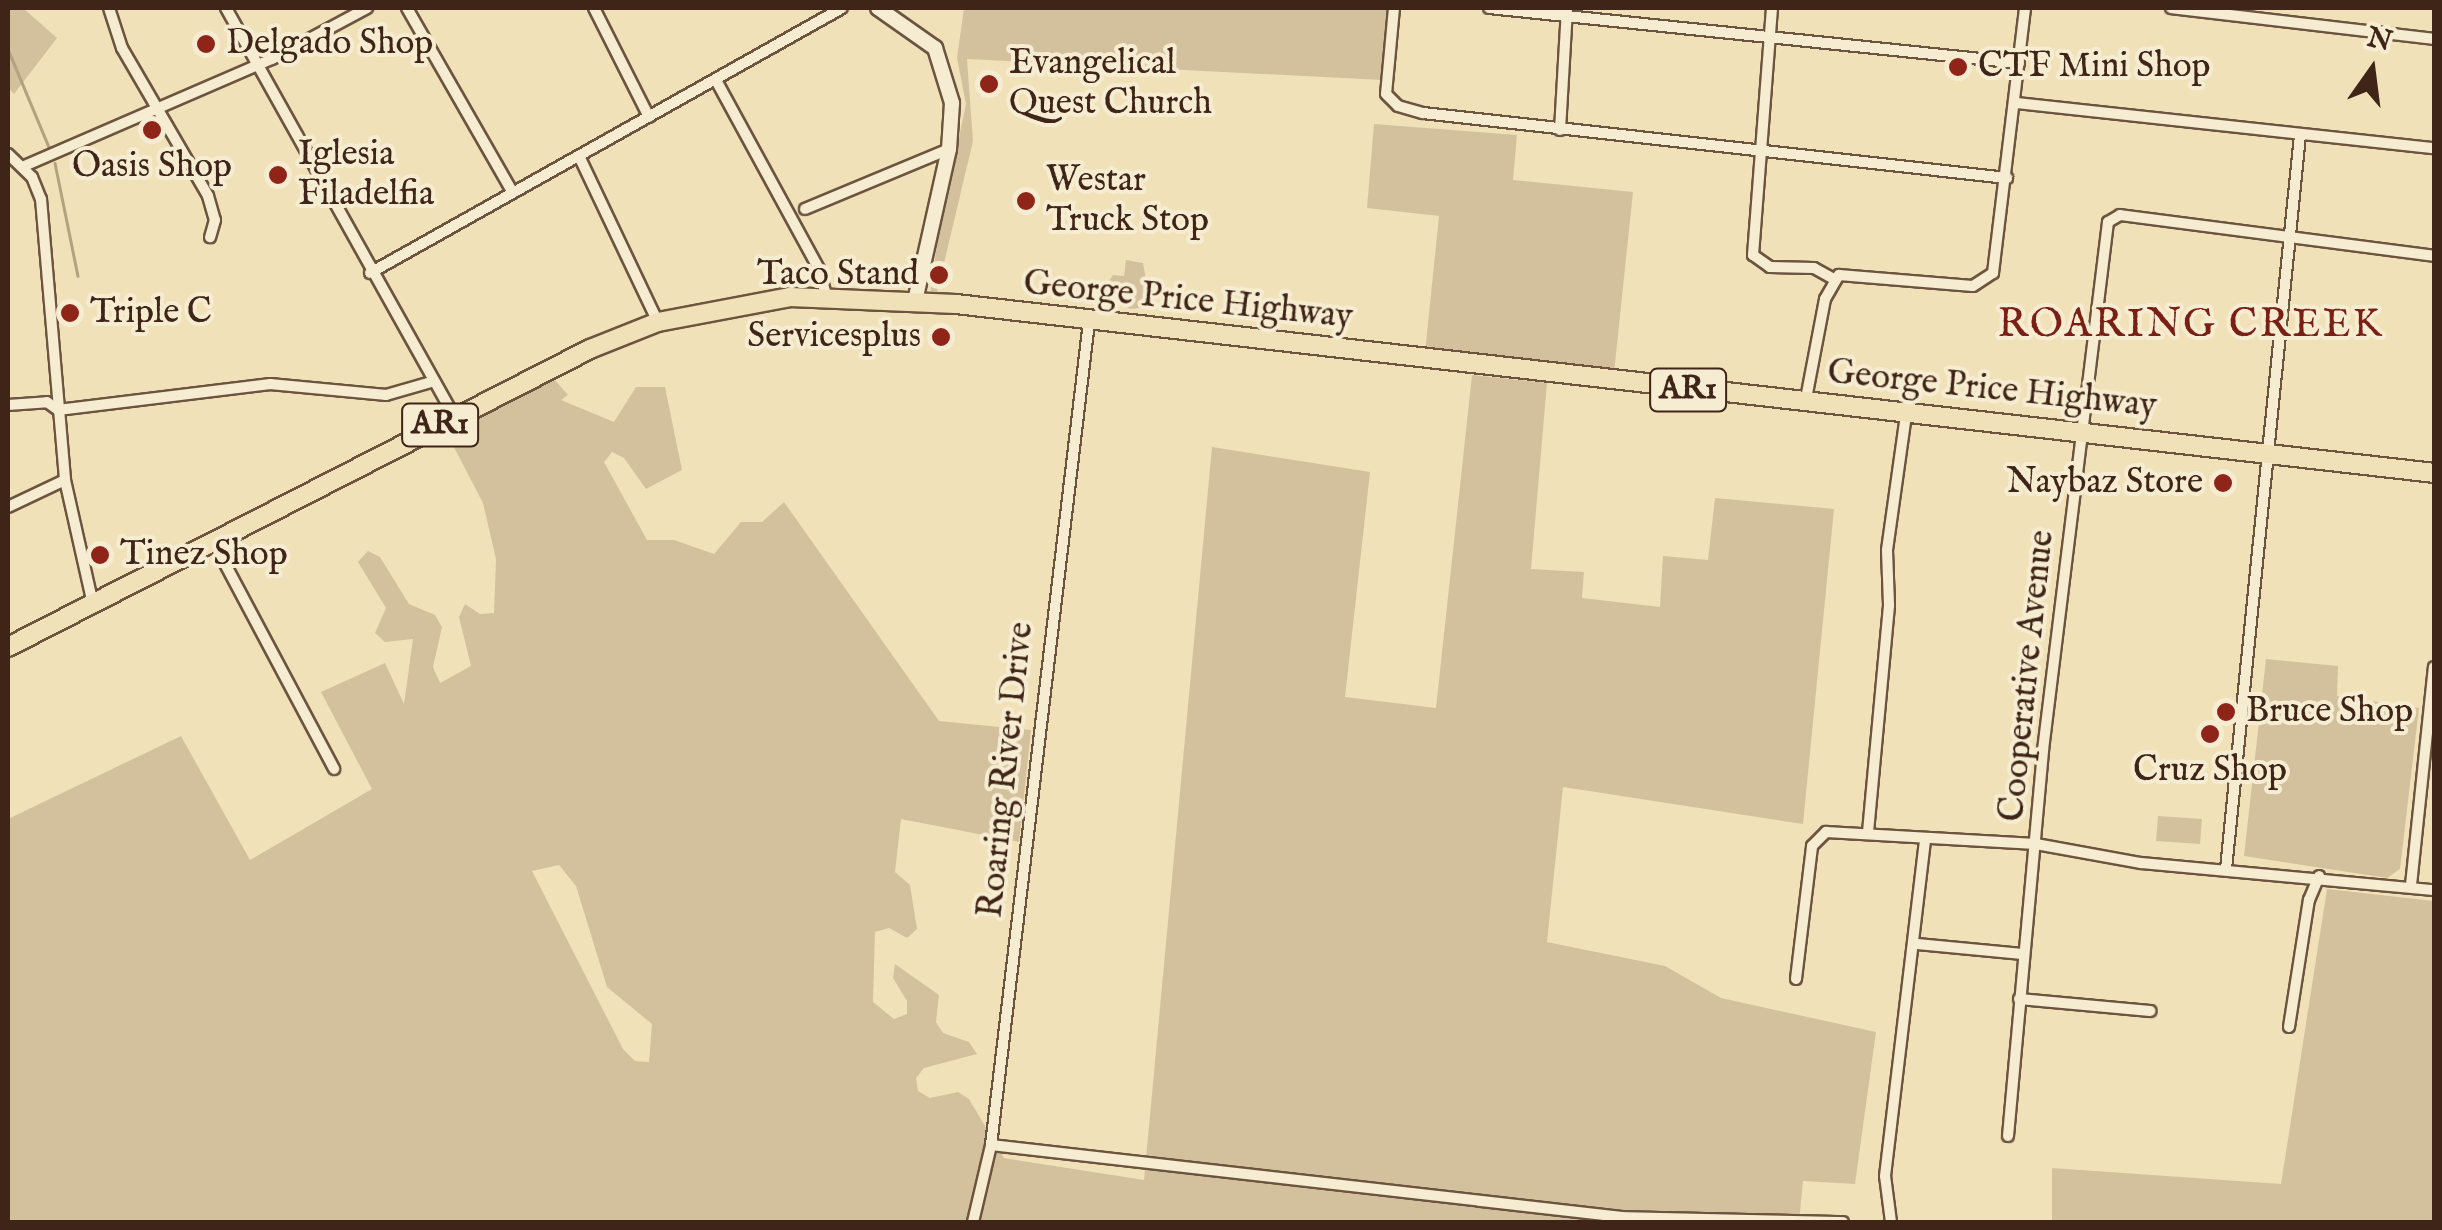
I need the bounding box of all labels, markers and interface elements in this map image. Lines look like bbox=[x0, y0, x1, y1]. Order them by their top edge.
north arrow bbox=[2322, 20, 2422, 120]
text: N bbox=[2363, 20, 2395, 60]
place label: Delgado Shop bbox=[226, 23, 433, 65]
marker: Delgado Shop bbox=[195, 33, 217, 55]
place label: Evangelical Quest Church bbox=[1009, 43, 1212, 125]
place label: CTF Mini Shop bbox=[1978, 46, 2211, 88]
marker: CTF Mini Shop bbox=[1947, 56, 1969, 78]
marker: Evangelical Quest Church bbox=[978, 73, 1000, 95]
marker: Oasis Shop bbox=[141, 119, 163, 141]
place label: Iglesia Filadelfia bbox=[298, 134, 434, 216]
place label: Oasis Shop bbox=[72, 146, 232, 188]
place label: Westar Truck Stop bbox=[1046, 160, 1209, 242]
marker: Iglesia Filadelfia bbox=[267, 164, 289, 186]
marker: Westar Truck Stop bbox=[1015, 190, 1037, 212]
place label: Taco Stand bbox=[757, 254, 919, 296]
street label: George Price Highway bbox=[1021, 263, 1355, 339]
marker: Taco Stand bbox=[928, 264, 950, 286]
place label: Triple C bbox=[90, 292, 212, 334]
marker: Triple C bbox=[59, 302, 81, 324]
district label: ROARING CREEK bbox=[1998, 302, 2384, 350]
place label: Servicesplus bbox=[747, 316, 921, 358]
marker: Servicesplus bbox=[930, 326, 952, 348]
street label: George Price Highway bbox=[1825, 352, 2159, 428]
road number: AR1 bbox=[1648, 363, 1728, 417]
road number: AR1 bbox=[400, 398, 480, 452]
place label: Naybaz Store bbox=[2006, 462, 2203, 504]
marker: Naybaz Store bbox=[2212, 472, 2234, 494]
street label: Cooperative Avenue bbox=[1992, 528, 2064, 824]
place label: Tinez Shop bbox=[120, 534, 288, 576]
marker: Tinez Shop bbox=[89, 544, 111, 566]
street label: Roaring River Drive bbox=[971, 620, 1043, 920]
place label: Bruce Shop bbox=[2246, 691, 2413, 733]
marker: Bruce Shop bbox=[2215, 701, 2237, 723]
marker: Cruz Shop bbox=[2199, 723, 2221, 745]
place label: Cruz Shop bbox=[2133, 750, 2287, 792]

